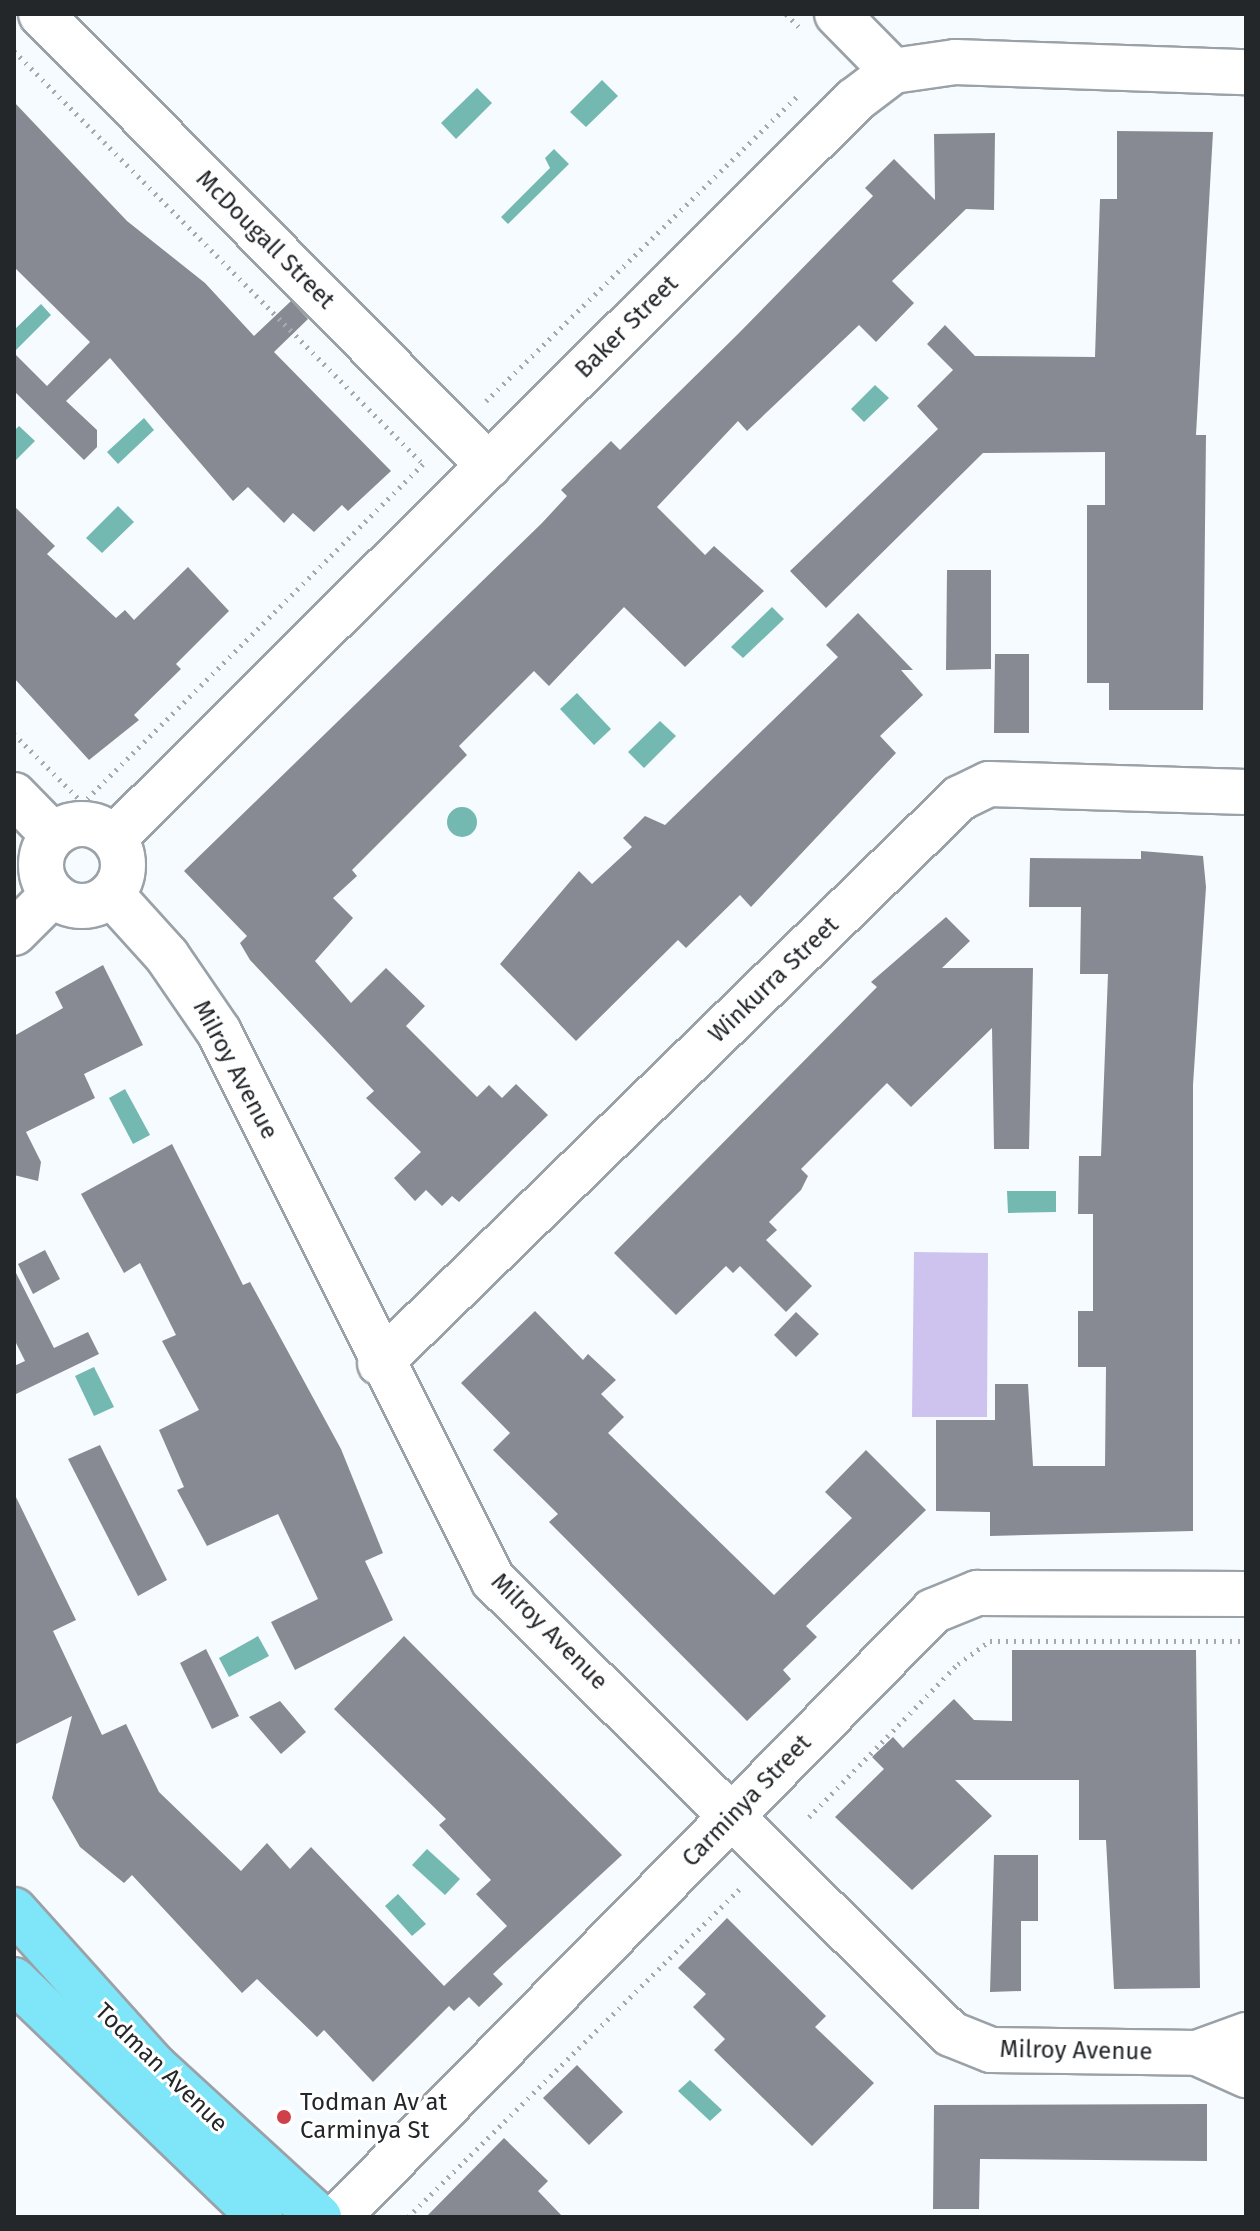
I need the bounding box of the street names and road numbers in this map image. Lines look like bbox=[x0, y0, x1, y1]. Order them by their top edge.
street label: McDougall Street bbox=[190, 165, 340, 315]
street label: Baker Street bbox=[570, 270, 684, 384]
street label: Winkurra Street bbox=[703, 911, 845, 1049]
street label: Milroy Avenue bbox=[186, 996, 284, 1144]
street label: Milroy Avenue bbox=[485, 1568, 613, 1696]
street label: Carminya Street bbox=[677, 1729, 817, 1873]
street label: Todman Avenue bbox=[89, 1997, 233, 2139]
street label: Milroy Avenue bbox=[999, 2035, 1153, 2067]

